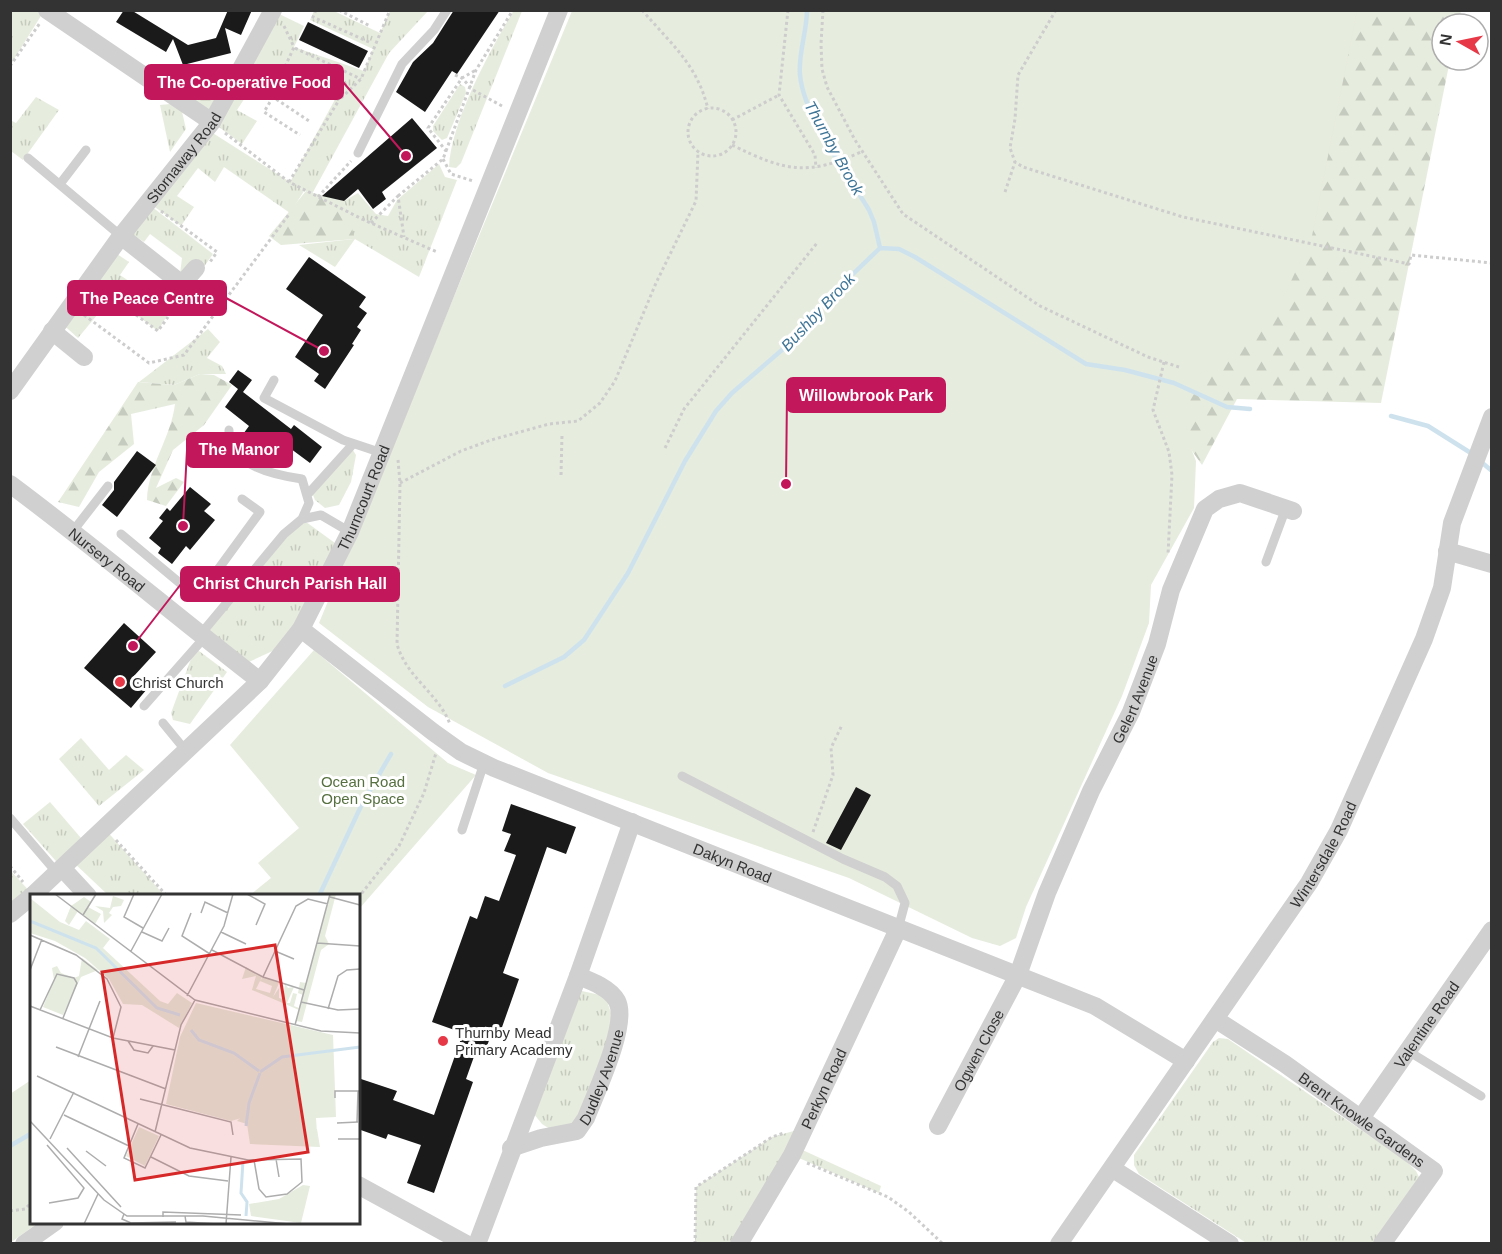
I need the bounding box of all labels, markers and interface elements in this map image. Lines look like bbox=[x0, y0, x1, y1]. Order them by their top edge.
north arrow bbox=[1430, 12, 1490, 72]
text: N bbox=[1436, 33, 1455, 47]
callout: The Co-operative Food bbox=[145, 65, 343, 99]
text: The Co-operative Food bbox=[157, 74, 331, 91]
water label: Thurnby Brook bbox=[801, 98, 867, 199]
street label: Stornaway Road bbox=[142, 109, 224, 206]
water label: Bushby Brook bbox=[778, 269, 859, 354]
callout: The Peace Centre bbox=[68, 281, 226, 315]
text: The Peace Centre bbox=[80, 290, 214, 307]
callout: Willowbrook Park bbox=[787, 378, 945, 412]
text: Willowbrook Park bbox=[799, 387, 933, 404]
callout: The Manor bbox=[187, 433, 292, 467]
text: The Manor bbox=[199, 441, 279, 458]
street label: Thurncourt Road bbox=[334, 442, 392, 553]
street label: Nursery Road bbox=[66, 524, 149, 595]
callout: Christ Church Parish Hall bbox=[181, 567, 399, 601]
text: Christ Church Parish Hall bbox=[193, 575, 387, 592]
street label: Gelert Avenue bbox=[1108, 652, 1161, 746]
place label: Christ Church bbox=[132, 674, 224, 691]
marker: Christ Church bbox=[113, 675, 127, 689]
park label: Ocean Road Open Space bbox=[321, 773, 405, 807]
street label: Wintersdale Road bbox=[1286, 799, 1359, 911]
street label: Dakyn Road bbox=[691, 839, 774, 886]
inset map bbox=[30, 894, 360, 1224]
street label: Valentine Road bbox=[1390, 978, 1462, 1071]
street label: Ogwen Close bbox=[950, 1006, 1007, 1094]
place label: Thurnby Mead Primary Academy bbox=[455, 1024, 573, 1058]
street label: Dudley Avenue bbox=[575, 1027, 626, 1128]
marker: Thurnby Mead Primary Academy bbox=[436, 1034, 450, 1048]
street label: Perkyn Road bbox=[797, 1046, 849, 1131]
street label: Brent Knowle Gardens bbox=[1296, 1068, 1428, 1170]

